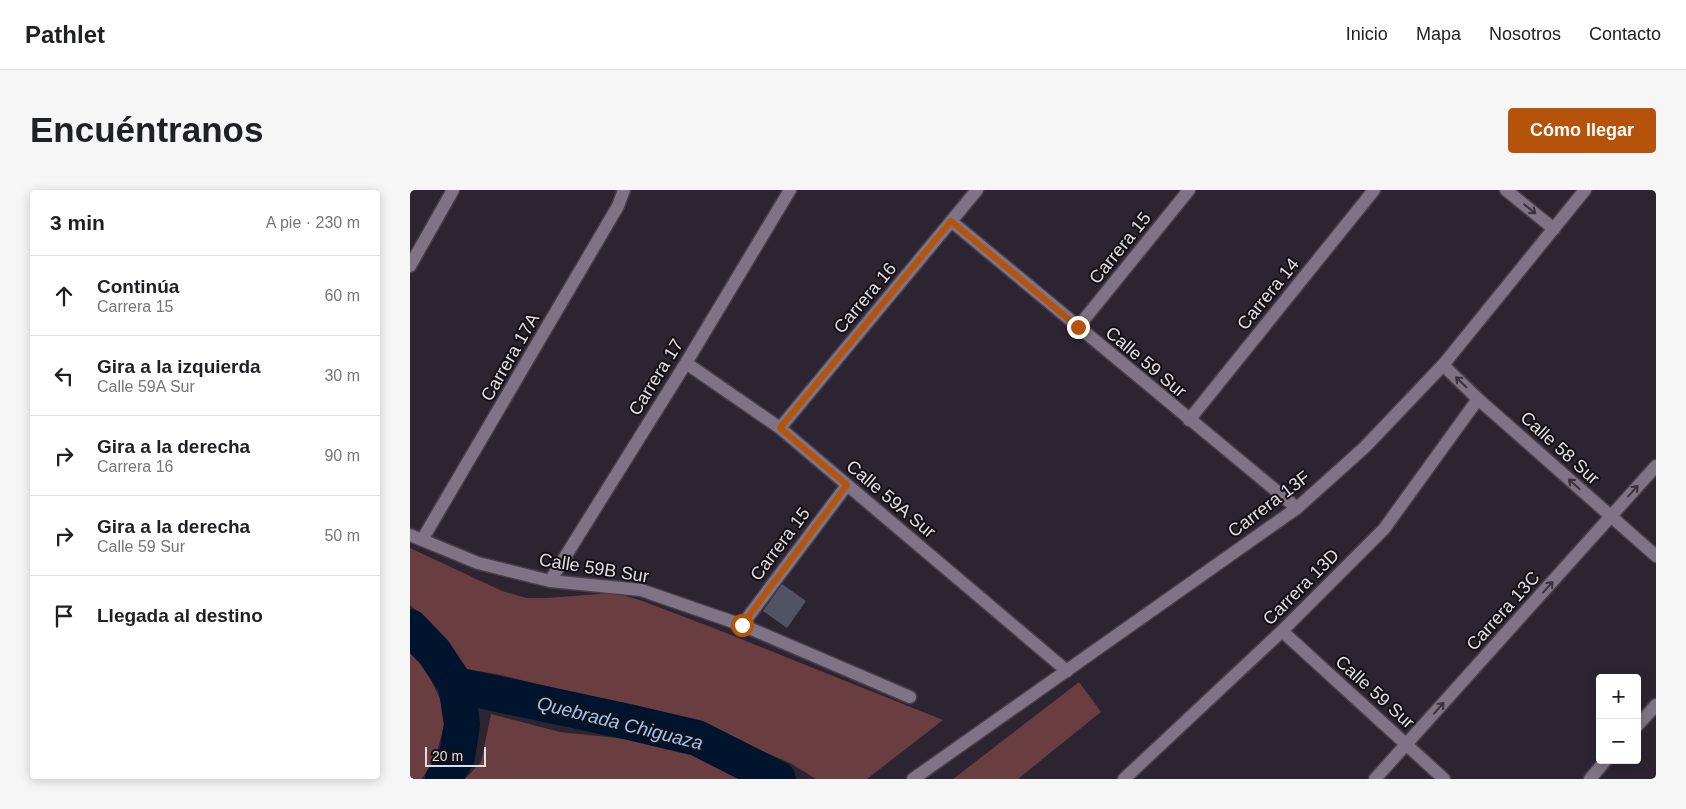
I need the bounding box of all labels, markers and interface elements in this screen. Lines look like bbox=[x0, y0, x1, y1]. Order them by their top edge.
text: Pathlet bbox=[25, 21, 105, 48]
text: Inicio bbox=[1346, 24, 1388, 44]
text: Mapa bbox=[1416, 24, 1461, 44]
text: Nosotros bbox=[1489, 24, 1561, 44]
text: Contacto bbox=[1589, 24, 1661, 44]
button: Cómo llegar bbox=[1508, 108, 1656, 153]
text: Encuéntranos bbox=[30, 110, 263, 149]
one-way arrow bbox=[1523, 204, 1536, 215]
street label: Carrera 15 bbox=[1085, 208, 1155, 288]
text: 3 min bbox=[50, 211, 105, 234]
text: A pie · 230 m bbox=[266, 214, 360, 231]
street label: Carrera 14 bbox=[1233, 254, 1303, 334]
street label: Carrera 16 bbox=[830, 259, 900, 337]
text: Continúa bbox=[97, 276, 179, 297]
icon: ahead bbox=[50, 282, 78, 310]
text: 60 m bbox=[324, 287, 360, 304]
text: Carrera 15 bbox=[97, 298, 173, 315]
street label: Carrera 17A bbox=[477, 310, 543, 404]
route end bbox=[1067, 316, 1090, 339]
street label: Calle 59 Sur bbox=[1102, 323, 1190, 401]
street label: Carrera 17 bbox=[625, 335, 687, 419]
text: Gira a la izquierda bbox=[97, 356, 261, 377]
icon: left bbox=[50, 362, 78, 390]
text: 30 m bbox=[324, 367, 360, 384]
one-way arrow bbox=[1454, 376, 1467, 388]
text: Calle 59A Sur bbox=[97, 378, 195, 395]
street label: Calle 58 Sur bbox=[1516, 407, 1604, 489]
text: Gira a la derecha bbox=[97, 436, 250, 457]
icon: right bbox=[50, 442, 78, 470]
text: 90 m bbox=[324, 447, 360, 464]
street label: Calle 59A Sur bbox=[842, 456, 940, 542]
text: Carrera 16 bbox=[97, 458, 173, 475]
street label: Carrera 13F bbox=[1224, 467, 1314, 541]
one-way arrow bbox=[1568, 478, 1581, 490]
one-way arrow bbox=[1627, 485, 1639, 498]
street label: Carrera 15 bbox=[746, 504, 814, 584]
text: Gira a la derecha bbox=[97, 516, 250, 537]
icon: right bbox=[50, 522, 78, 550]
text: 50 m bbox=[324, 527, 360, 544]
text: Calle 59 Sur bbox=[97, 538, 185, 555]
street label: Carrera 13D bbox=[1259, 545, 1343, 629]
street label: Calle 59B Sur bbox=[538, 549, 650, 587]
street label: Carrera 13C bbox=[1462, 568, 1544, 654]
one-way arrow bbox=[1542, 580, 1553, 593]
icon: arrive bbox=[50, 602, 78, 630]
text: Llegada al destino bbox=[97, 605, 263, 626]
route start bbox=[731, 614, 754, 637]
street label: Calle 59 Sur bbox=[1331, 651, 1419, 733]
map controls bbox=[1596, 674, 1641, 764]
button: + bbox=[1596, 674, 1641, 719]
water label: Quebrada Chiguaza bbox=[535, 692, 705, 754]
one-way arrow bbox=[1433, 701, 1445, 714]
button: − bbox=[1596, 719, 1641, 764]
scale bar bbox=[425, 744, 486, 767]
text: 20 m bbox=[432, 748, 463, 764]

